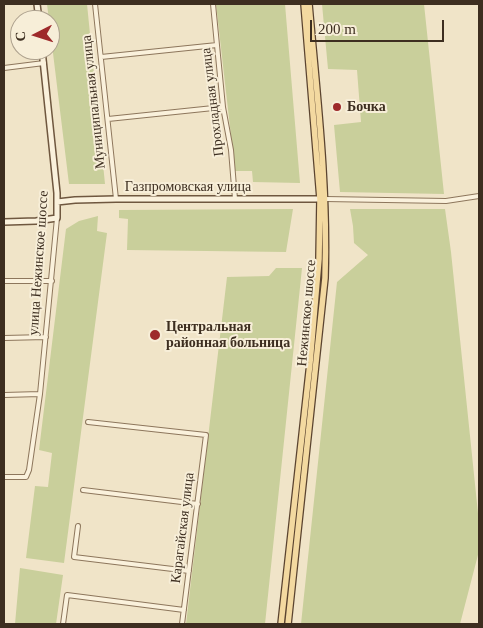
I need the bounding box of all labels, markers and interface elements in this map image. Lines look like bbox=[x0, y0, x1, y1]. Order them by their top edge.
north arrow bbox=[10, 10, 60, 60]
scale bar bbox=[313, 10, 447, 42]
text: 200 m bbox=[318, 21, 356, 37]
text: С bbox=[13, 31, 28, 42]
street label: Муниципальная улица bbox=[79, 34, 109, 170]
street label: Прохладная улица bbox=[198, 47, 228, 157]
place label: Бочка bbox=[347, 99, 386, 115]
marker: Бочка bbox=[331, 101, 343, 113]
street label: Газпромовская улица bbox=[125, 179, 251, 195]
street label: улица Нежинское шоссе bbox=[26, 190, 52, 336]
street label: Нежинское шоссе bbox=[294, 259, 320, 367]
place label: Центральная районная больница bbox=[166, 319, 290, 352]
marker: Центральная районная больница bbox=[148, 328, 162, 342]
street label: Карагайская улица bbox=[168, 472, 198, 584]

